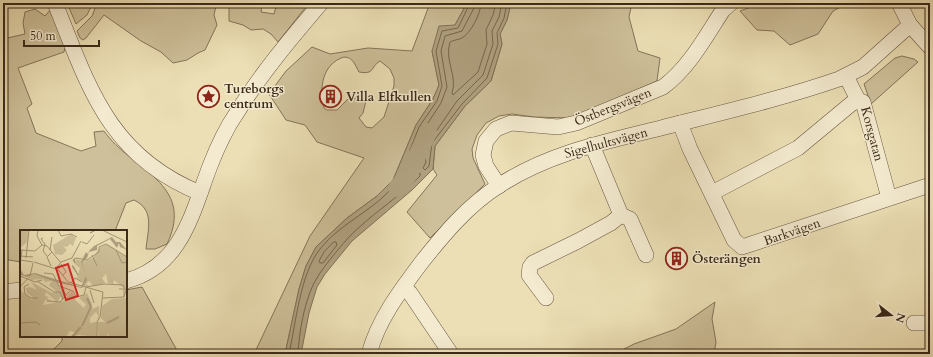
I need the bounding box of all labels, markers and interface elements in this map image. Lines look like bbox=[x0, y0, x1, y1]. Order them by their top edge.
scale bar bbox=[24, 22, 99, 48]
text: 50 m bbox=[30, 28, 57, 44]
place label: Tureborgs centrum bbox=[224, 80, 284, 113]
place icon: Tureborgs centrum bbox=[196, 83, 222, 109]
street label: Östbergsvägen bbox=[572, 83, 655, 131]
building icon: Villa Elfkullen bbox=[318, 84, 344, 110]
place label: Villa Elfkullen bbox=[346, 88, 432, 106]
street label: Korsgatan bbox=[856, 105, 888, 164]
street label: Sigelhultsvägen bbox=[562, 123, 650, 163]
street label: Barkvägen bbox=[761, 214, 823, 250]
inset map bbox=[20, 230, 127, 337]
building icon: Österängen bbox=[663, 246, 689, 272]
place label: Österängen bbox=[692, 250, 761, 268]
north arrow bbox=[871, 295, 911, 335]
text: N bbox=[891, 311, 909, 325]

